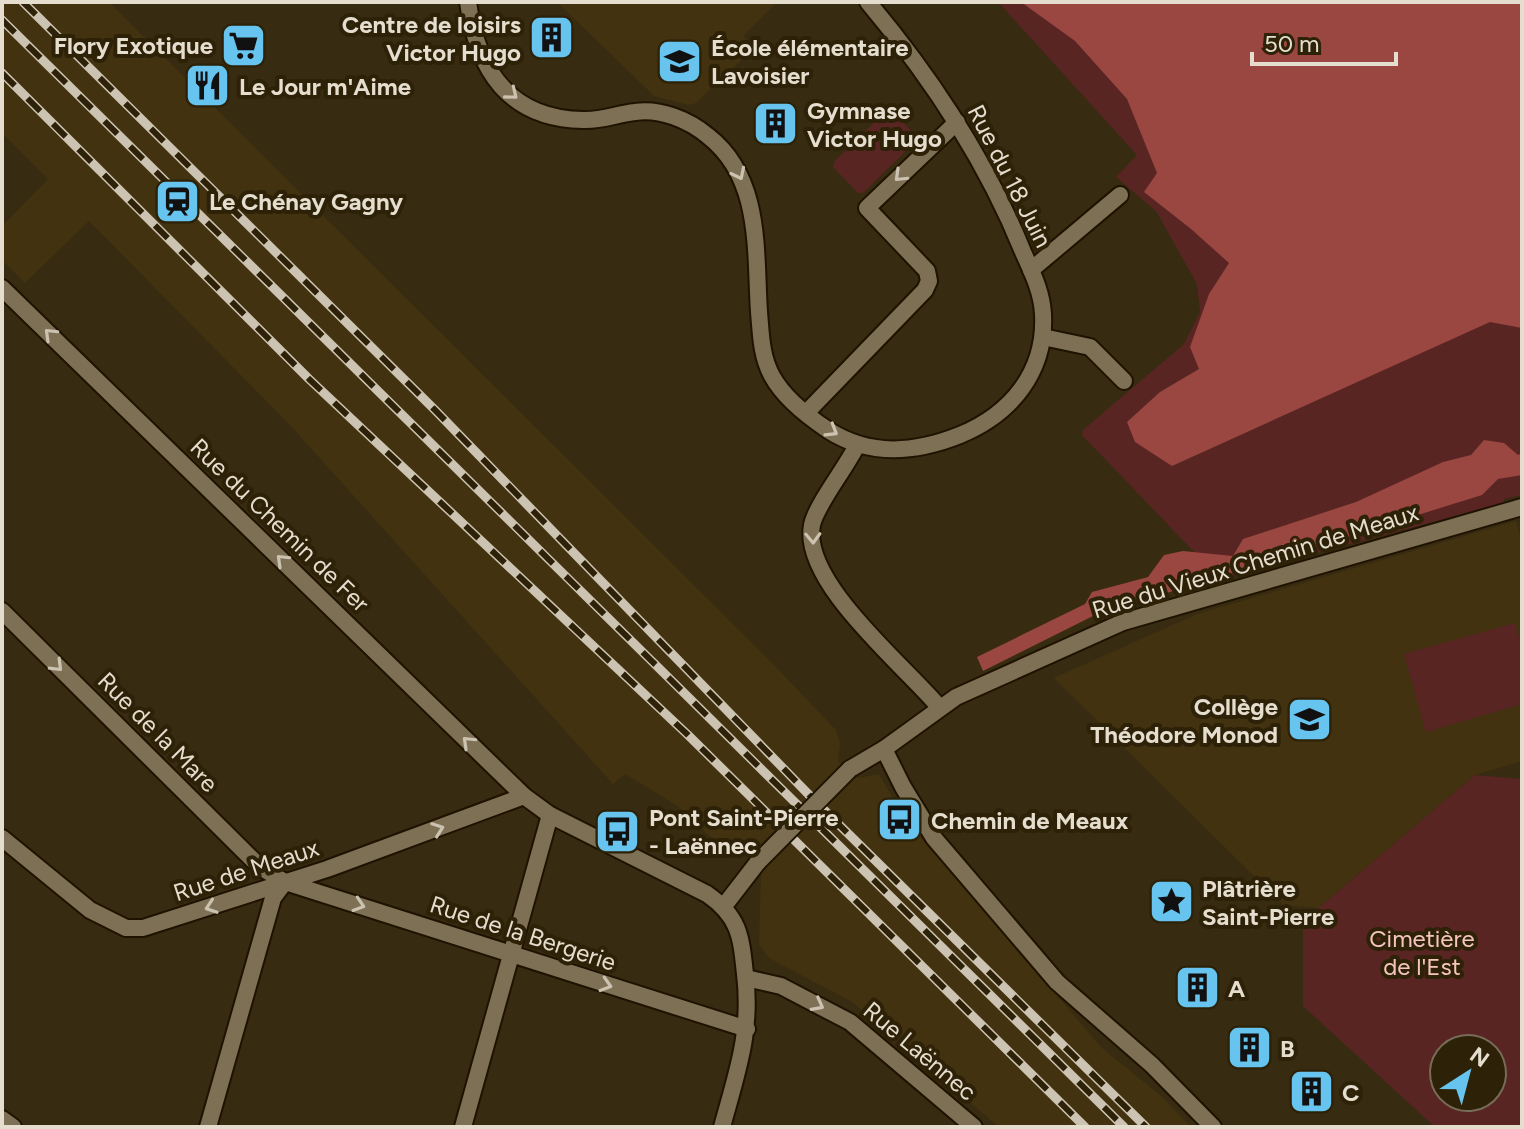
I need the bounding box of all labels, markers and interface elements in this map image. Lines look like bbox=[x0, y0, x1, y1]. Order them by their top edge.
place label: Centre de loisirs Victor Hugo bbox=[342, 10, 521, 67]
building icon: Centre de loisirs Victor Hugo bbox=[528, 14, 576, 62]
scale bar bbox=[1252, 16, 1396, 66]
supermarket icon: Flory Exotique bbox=[220, 21, 268, 69]
text: 50 m bbox=[1264, 29, 1320, 58]
place label: Flory Exotique bbox=[54, 31, 213, 60]
place label: École élémentaire Lavoisier bbox=[711, 33, 909, 90]
school or university icon: École élémentaire Lavoisier bbox=[656, 37, 704, 85]
restaurant icon: Le Jour m'Aime bbox=[184, 62, 232, 110]
place label: Le Jour m'Aime bbox=[239, 72, 411, 101]
one-way arrow bbox=[503, 85, 518, 99]
place label: Gymnase Victor Hugo bbox=[807, 96, 942, 153]
building icon: Gymnase Victor Hugo bbox=[752, 100, 800, 148]
street label: Rue du 18 Juin bbox=[962, 100, 1058, 252]
one-way arrow bbox=[729, 166, 745, 181]
one-way arrow bbox=[895, 167, 910, 181]
station icon: Le Chénay Gagny bbox=[154, 177, 202, 225]
place label: Le Chénay Gagny bbox=[209, 187, 403, 216]
one-way arrow bbox=[45, 329, 59, 343]
one-way arrow bbox=[823, 421, 837, 436]
street label: Rue du Chemin de Fer bbox=[185, 432, 375, 618]
street label: Rue du Vieux Chemin de Meaux bbox=[1088, 497, 1422, 624]
one-way arrow bbox=[804, 532, 821, 545]
one-way arrow bbox=[277, 555, 291, 569]
one-way arrow bbox=[48, 657, 62, 671]
street label: Rue de la Mare bbox=[92, 666, 224, 798]
place label: Collège Théodore Monod bbox=[1090, 692, 1278, 749]
school or university icon: Collège Théodore Monod bbox=[1285, 696, 1333, 744]
one-way arrow bbox=[463, 737, 477, 751]
bus stop icon: Chemin de Meaux bbox=[876, 796, 924, 844]
place label: Pont Saint-Pierre - Laënnec bbox=[649, 803, 838, 860]
place label: Chemin de Meaux bbox=[931, 806, 1129, 835]
bus stop icon: Pont Saint-Pierre - Laënnec bbox=[594, 807, 642, 855]
one-way arrow bbox=[430, 823, 444, 839]
street label: Rue de Meaux bbox=[170, 833, 323, 907]
place label: Plâtrière Saint-Pierre bbox=[1202, 874, 1334, 931]
place icon: Plâtrière Saint-Pierre bbox=[1147, 878, 1195, 926]
street label: Rue de la Bergerie bbox=[426, 889, 620, 977]
one-way arrow bbox=[352, 896, 365, 912]
one-way arrow bbox=[204, 898, 218, 914]
park label: Cimetière de l'Est bbox=[1369, 924, 1475, 981]
building icon: A bbox=[1173, 964, 1221, 1012]
place label: A bbox=[1228, 974, 1245, 1003]
one-way arrow bbox=[599, 976, 613, 992]
street label: Rue Laënnec bbox=[858, 995, 982, 1107]
one-way arrow bbox=[810, 996, 824, 1011]
building icon: B bbox=[1225, 1024, 1273, 1072]
north arrow bbox=[1428, 1033, 1508, 1113]
place label: B bbox=[1280, 1034, 1295, 1063]
text: N bbox=[1465, 1041, 1494, 1073]
building icon: C bbox=[1287, 1068, 1335, 1116]
place label: C bbox=[1342, 1078, 1359, 1107]

